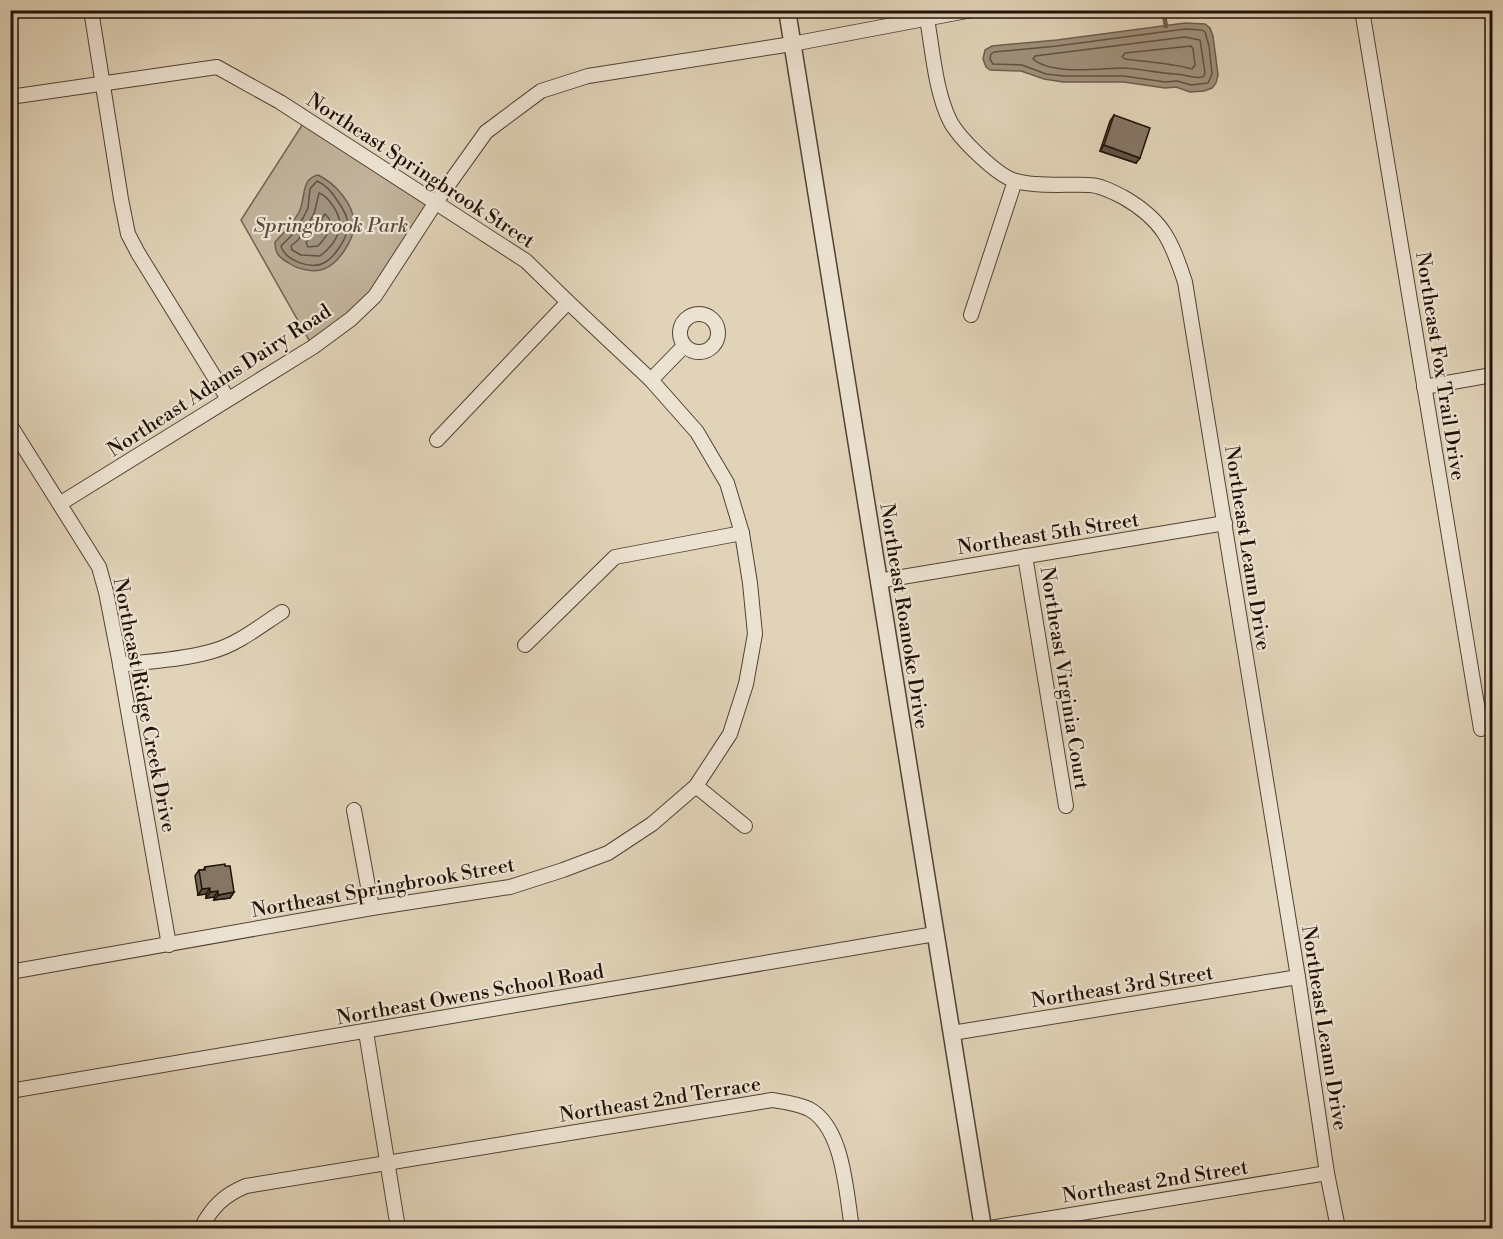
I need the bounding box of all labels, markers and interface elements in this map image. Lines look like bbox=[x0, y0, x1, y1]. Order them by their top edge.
street label: Northeast Springbrook Street bbox=[302, 88, 539, 254]
park label: Springbrook Park bbox=[254, 214, 408, 239]
street label: Northeast Fox Trail Drive bbox=[1409, 250, 1470, 482]
street label: Northeast Adams Dairy Road bbox=[103, 299, 337, 463]
street label: Northeast Leann Drive bbox=[1218, 444, 1275, 652]
street label: Northeast Roanoke Drive bbox=[873, 502, 934, 731]
street label: Northeast 5th Street bbox=[956, 508, 1141, 561]
street label: Northeast Virginia Court bbox=[1034, 565, 1093, 791]
street label: Northeast Ridge Creek Drive bbox=[107, 576, 180, 835]
street label: Northeast Springbrook Street bbox=[250, 853, 517, 924]
street label: Northeast Leann Drive bbox=[1295, 924, 1352, 1132]
street label: Northeast Owens School Road bbox=[335, 960, 607, 1031]
street label: Northeast 3rd Street bbox=[1029, 961, 1215, 1014]
street label: Northeast 2nd Terrace bbox=[558, 1072, 763, 1129]
street label: Northeast 2nd Street bbox=[1061, 1155, 1250, 1210]

